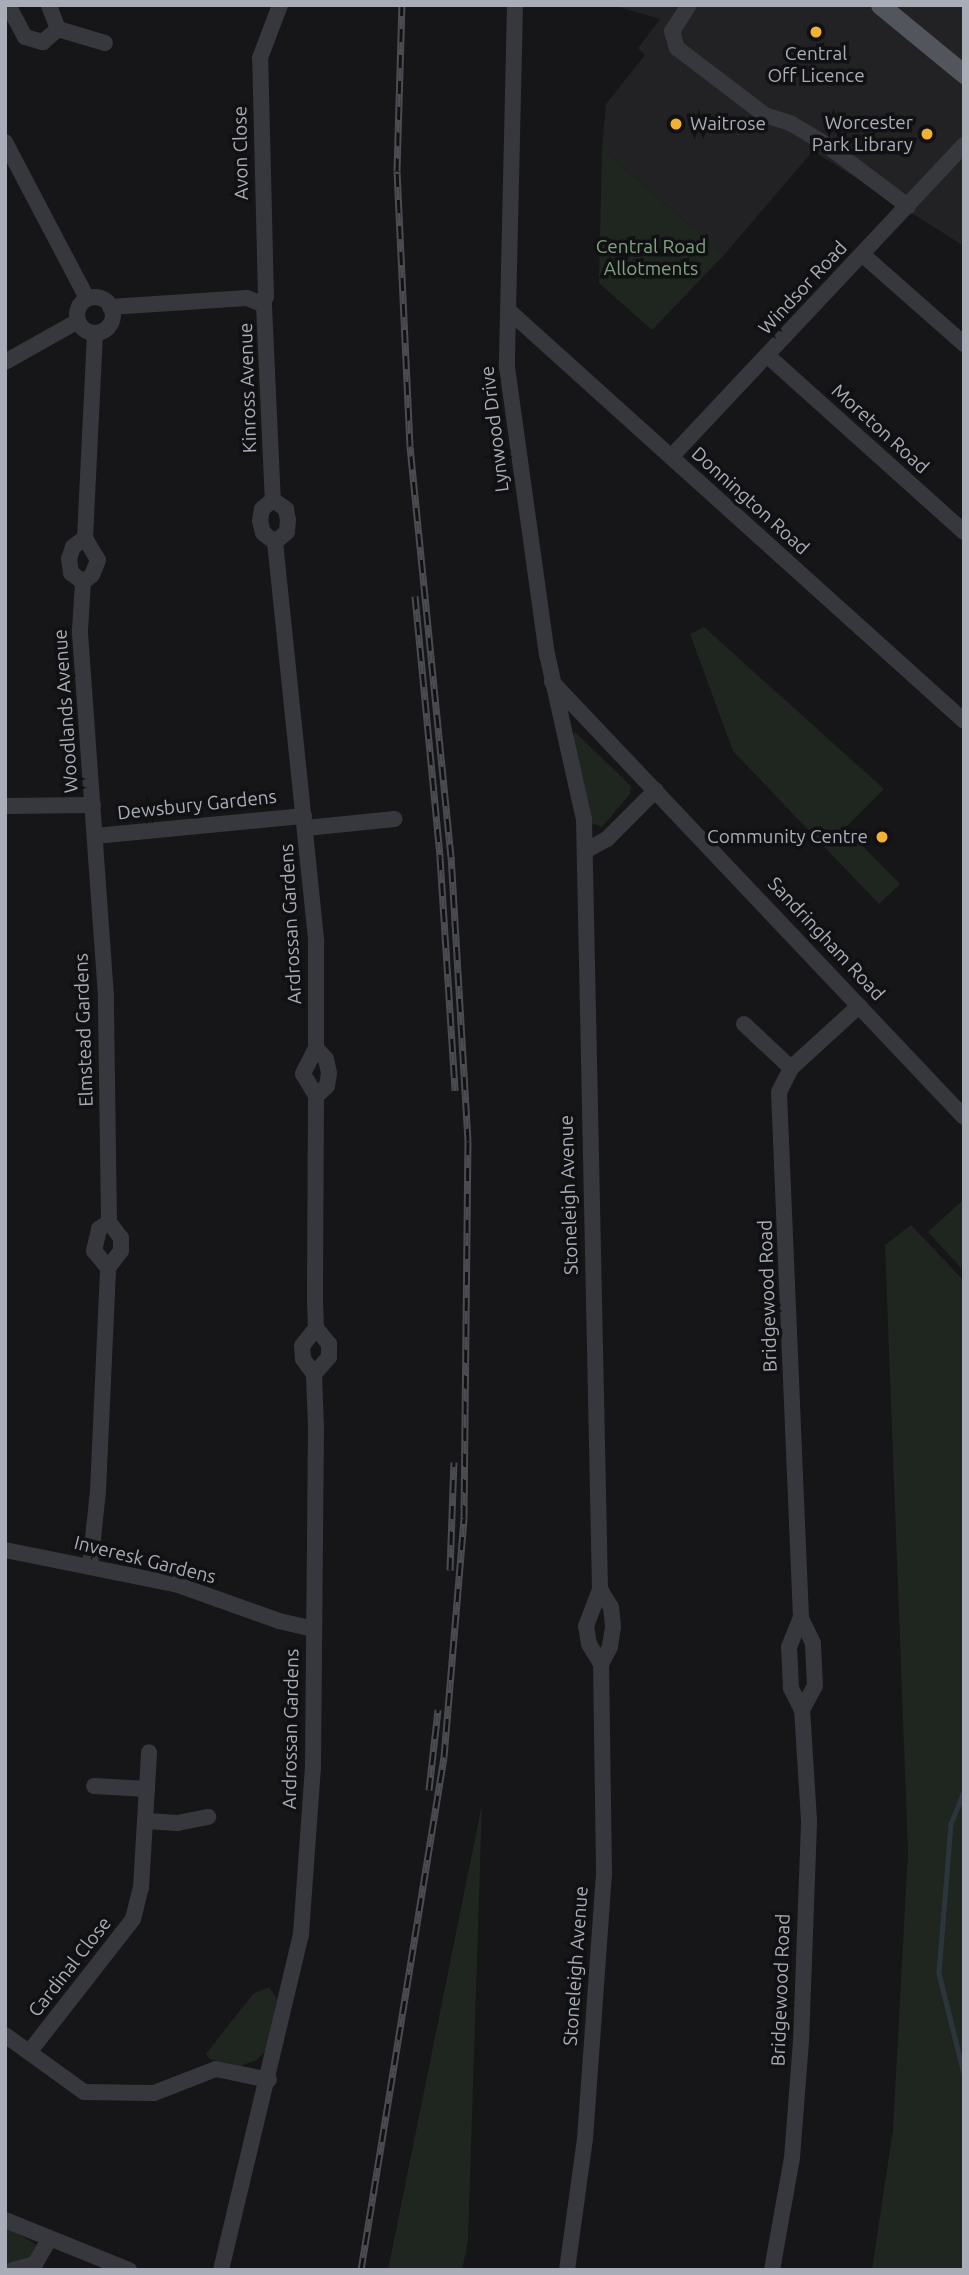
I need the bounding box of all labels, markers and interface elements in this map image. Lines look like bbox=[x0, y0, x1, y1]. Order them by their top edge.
marker: Central Off Licence bbox=[808, 24, 824, 40]
place label: Central Off Licence bbox=[767, 43, 865, 87]
street label: Avon Close bbox=[229, 106, 253, 200]
place label: Worcester Park Library bbox=[812, 112, 913, 156]
place label: Waitrose bbox=[690, 113, 766, 135]
marker: Waitrose bbox=[668, 116, 684, 132]
marker: Worcester Park Library bbox=[919, 126, 935, 142]
park label: Central Road Allotments bbox=[596, 236, 706, 280]
street label: Windsor Road bbox=[754, 237, 852, 339]
street label: Kinross Avenue bbox=[234, 322, 262, 454]
street label: Lynwood Drive bbox=[476, 365, 514, 493]
street label: Moreton Road bbox=[827, 379, 933, 479]
street label: Donnington Road bbox=[687, 442, 813, 560]
street label: Woodlands Avenue bbox=[49, 628, 83, 794]
street label: Dewsbury Gardens bbox=[116, 785, 278, 825]
place label: Community Centre bbox=[707, 826, 868, 848]
marker: Community Centre bbox=[874, 829, 890, 845]
street label: Ardrossan Gardens bbox=[275, 843, 307, 1005]
street label: Sandringham Road bbox=[763, 873, 889, 1005]
street label: Elmstead Gardens bbox=[70, 953, 98, 1107]
street label: Stoneleigh Avenue bbox=[555, 1115, 583, 1275]
street label: Bridgewood Road bbox=[754, 1219, 782, 1373]
street label: Inveresk Gardens bbox=[72, 1531, 218, 1589]
street label: Ardrossan Gardens bbox=[278, 1648, 304, 1810]
street label: Stoneleigh Avenue bbox=[559, 1885, 593, 2047]
street label: Cardinal Close bbox=[24, 1912, 116, 2022]
street label: Bridgewood Road bbox=[767, 1913, 795, 2067]

